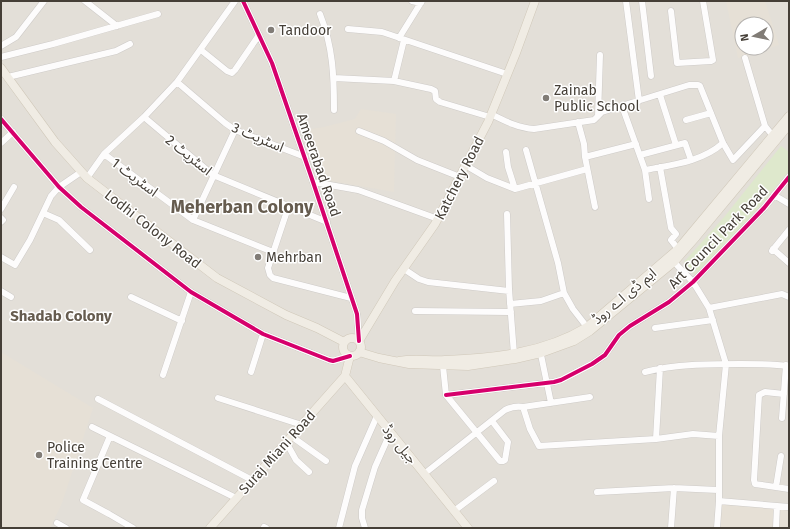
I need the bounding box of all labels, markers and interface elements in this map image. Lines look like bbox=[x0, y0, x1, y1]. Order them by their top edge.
north arrow bbox=[734, 16, 774, 56]
place label: Tandoor bbox=[279, 22, 332, 39]
marker: Tandoor bbox=[266, 25, 276, 35]
text: N bbox=[738, 33, 752, 42]
place label: Zainab Public School bbox=[554, 82, 640, 115]
marker: Zainab Public School bbox=[541, 93, 551, 103]
street label: Ameerabad Road bbox=[293, 111, 344, 219]
street label: اسٹریٹ 3 bbox=[229, 119, 286, 156]
street label: اسٹریٹ 2 bbox=[162, 132, 215, 179]
street label: Katchery Road bbox=[431, 134, 488, 223]
street label: اسٹریٹ 1 bbox=[108, 154, 161, 200]
street label: Art Council Park Road bbox=[665, 182, 772, 292]
street label: Lodhi Colony Road bbox=[101, 186, 204, 272]
district label: Meherban Colony bbox=[171, 196, 314, 218]
place label: Mehrban bbox=[266, 249, 322, 266]
marker: Mehrban bbox=[253, 252, 263, 262]
street label: ایم ڈی اے روڈ bbox=[589, 265, 661, 330]
district label: Shadab Colony bbox=[10, 307, 112, 325]
street label: Suraj Miani Road bbox=[235, 407, 319, 498]
street label: جیل روڈ bbox=[379, 421, 421, 467]
place label: Police Training Centre bbox=[47, 439, 143, 472]
marker: Police Training Centre bbox=[34, 450, 44, 460]

